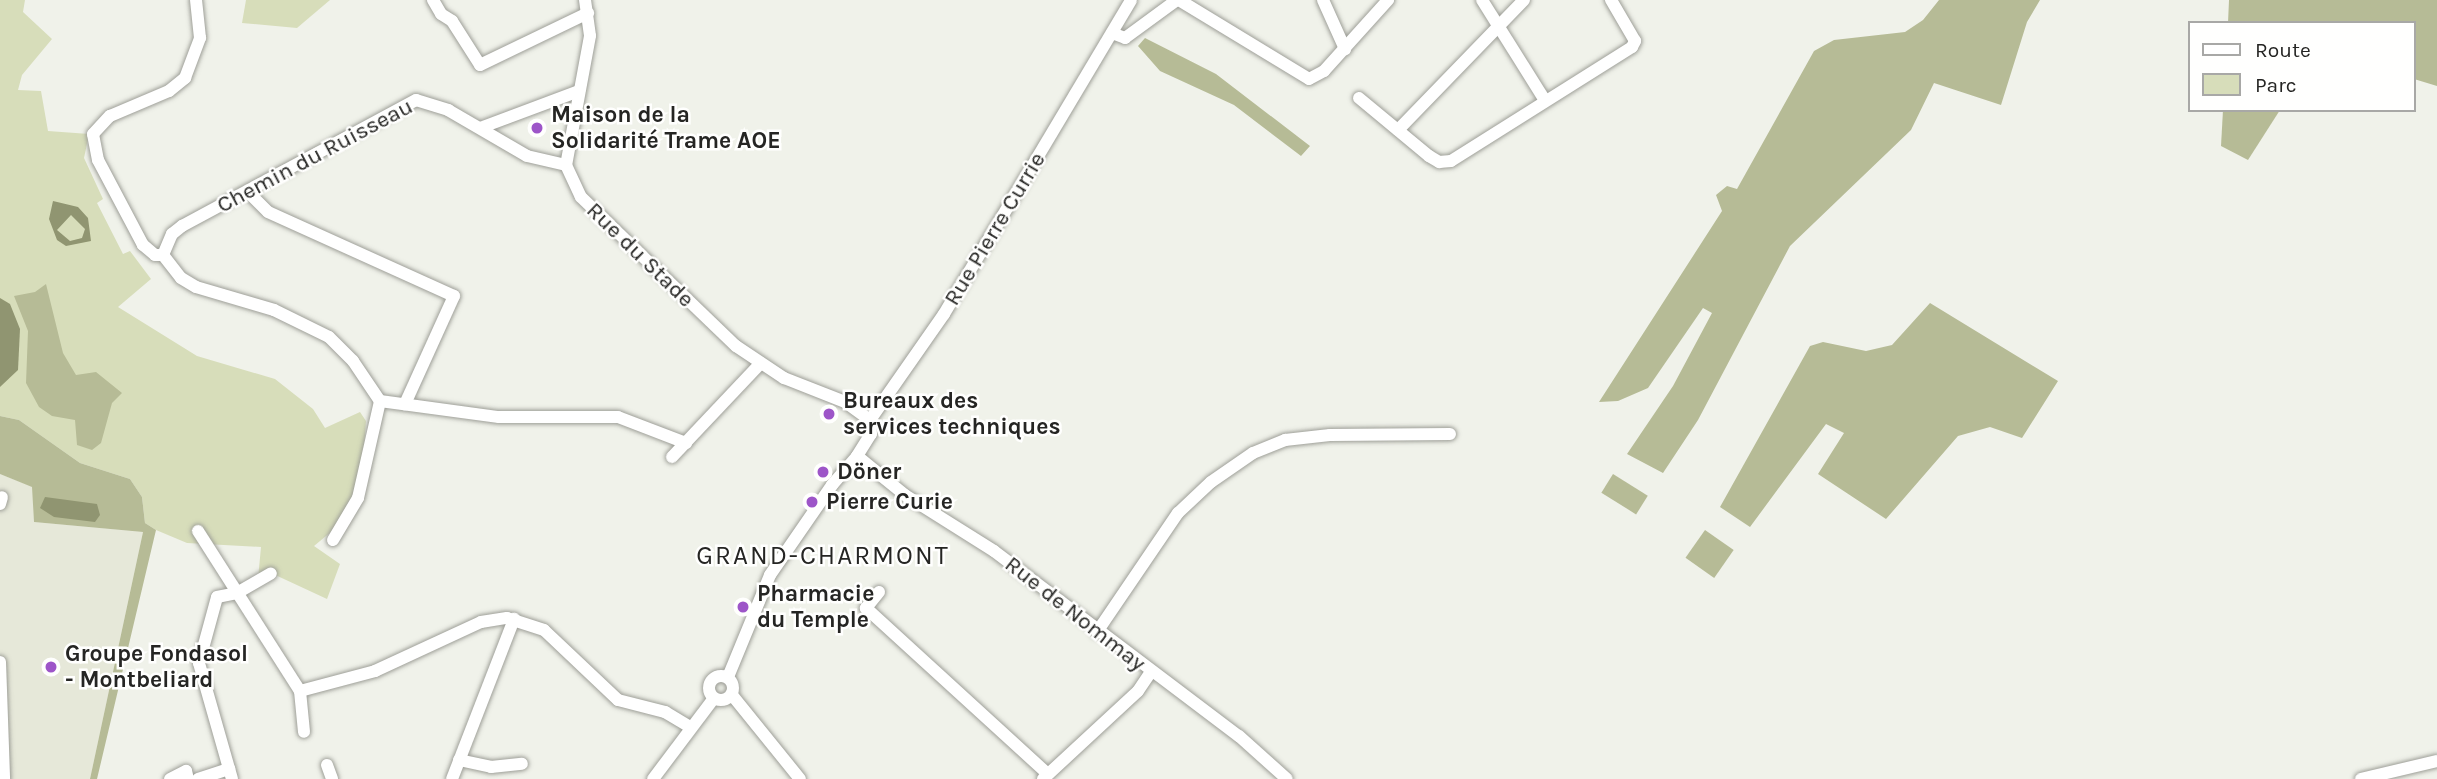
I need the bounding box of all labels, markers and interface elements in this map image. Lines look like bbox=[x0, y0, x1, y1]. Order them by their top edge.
legend bbox=[2188, 21, 2416, 112]
text: Route bbox=[2255, 38, 2311, 62]
text: Parc bbox=[2255, 73, 2297, 97]
street label: Chemin du Ruisseau bbox=[212, 93, 418, 219]
place label: Maison de la Solidarité Trame AOE bbox=[551, 101, 781, 155]
marker: Maison de la Solidarité Trame AOE bbox=[529, 120, 545, 136]
street label: Rue Pierre Currie bbox=[938, 147, 1052, 311]
street label: Rue du Stade bbox=[580, 197, 700, 313]
place label: Bureaux des services techniques bbox=[843, 387, 1061, 441]
marker: Bureaux des services techniques bbox=[821, 406, 837, 422]
place label: Döner bbox=[837, 458, 901, 486]
marker: Döner bbox=[815, 464, 831, 480]
place label: Pierre Curie bbox=[826, 488, 953, 516]
marker: Pierre Curie bbox=[804, 494, 820, 510]
district label: GRAND-CHARMONT bbox=[698, 540, 948, 572]
street label: Rue de Nommay bbox=[999, 551, 1151, 677]
place label: Pharmacie du Temple bbox=[757, 580, 874, 634]
marker: Pharmacie du Temple bbox=[735, 599, 751, 615]
place label: Groupe Fondasol - Montbeliard bbox=[65, 640, 248, 694]
marker: Groupe Fondasol - Montbeliard bbox=[43, 659, 59, 675]

